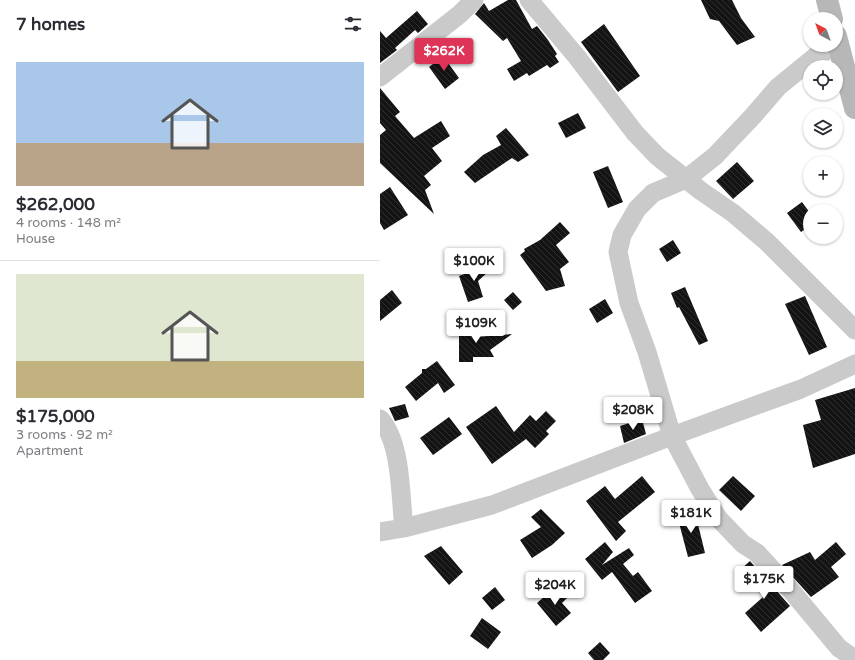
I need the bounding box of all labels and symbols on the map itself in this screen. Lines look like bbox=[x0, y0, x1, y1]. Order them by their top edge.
north arrow bbox=[803, 12, 843, 52]
pin: $262K bbox=[416, 38, 472, 72]
pin: $100K bbox=[446, 248, 502, 282]
pin: $109K bbox=[448, 310, 504, 344]
pin: $208K bbox=[605, 397, 661, 431]
pin: $181K bbox=[663, 500, 719, 534]
pin: $175K bbox=[736, 566, 792, 600]
pin: $204K bbox=[527, 572, 583, 606]

